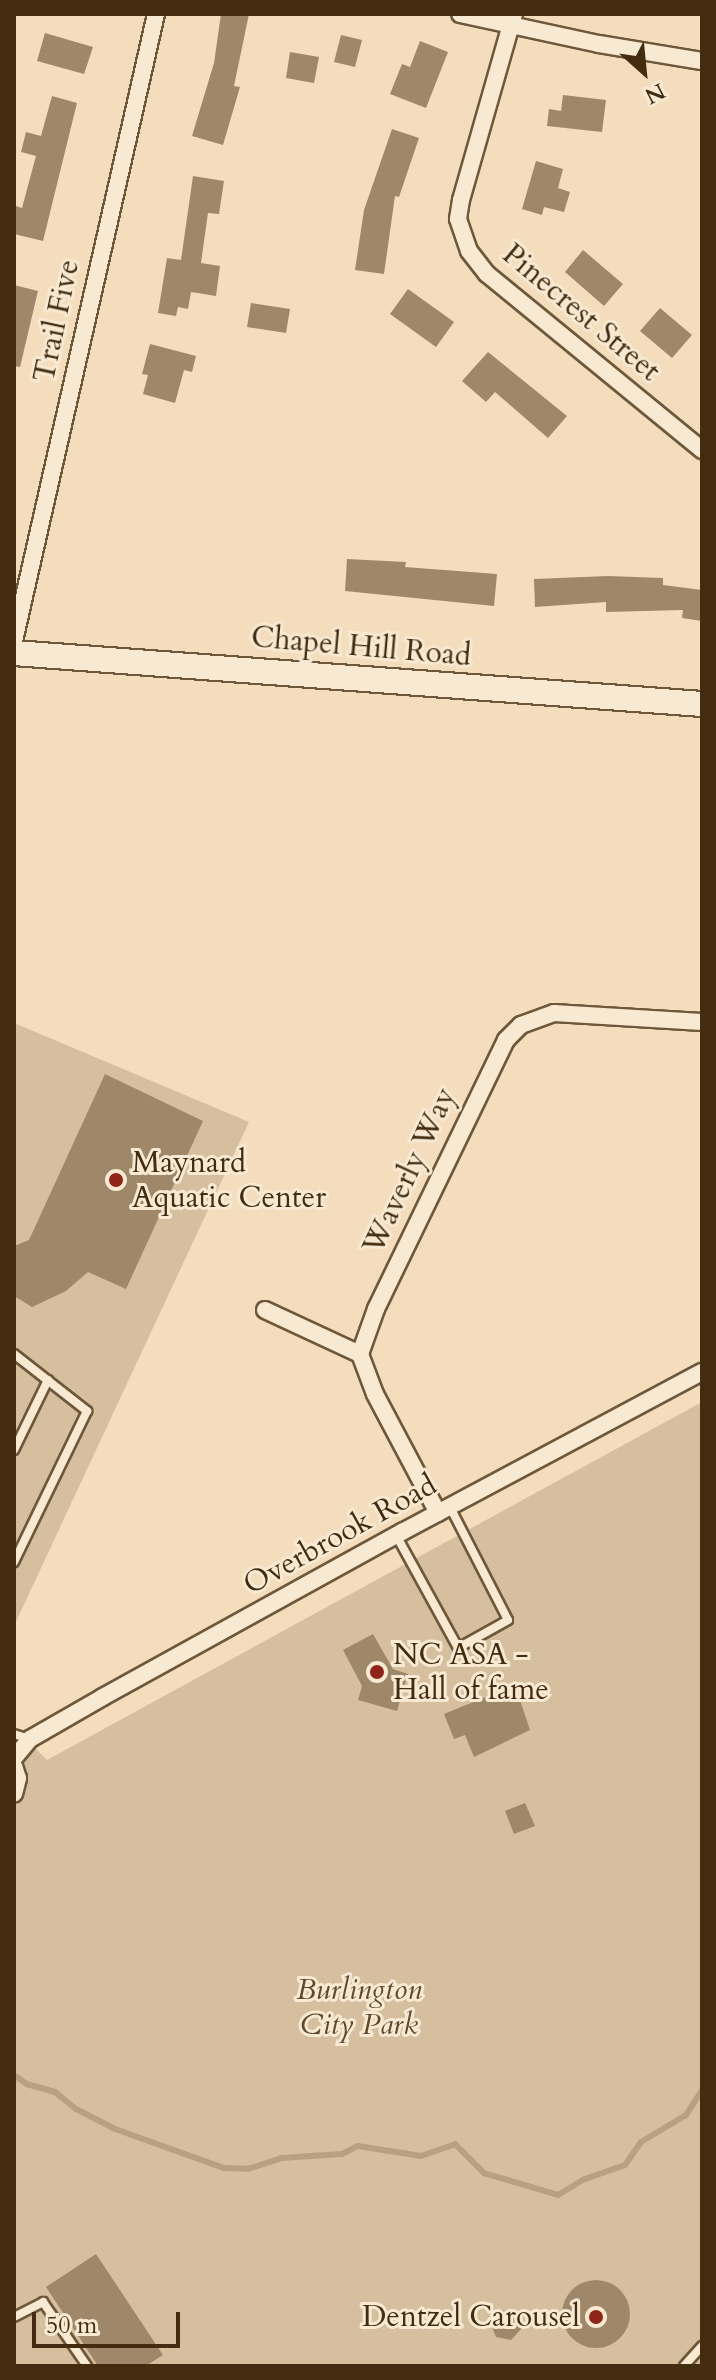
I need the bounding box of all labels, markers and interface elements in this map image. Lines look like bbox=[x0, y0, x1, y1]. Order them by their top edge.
north arrow bbox=[604, 32, 684, 112]
text: N bbox=[640, 76, 670, 111]
street label: Pinecrest Street bbox=[495, 237, 667, 389]
street label: Trail Five bbox=[26, 256, 88, 386]
street label: Chapel Hill Road bbox=[250, 619, 472, 675]
street label: Waverly Way bbox=[356, 1082, 464, 1260]
place label: Maynard Aquatic Center bbox=[132, 1145, 326, 1216]
marker: Maynard Aquatic Center bbox=[107, 1171, 125, 1189]
street label: Overbrook Road bbox=[237, 1467, 443, 1603]
place label: NC ASA - Hall of fame bbox=[393, 1637, 549, 1708]
marker: NC ASA - Hall of fame bbox=[368, 1663, 386, 1681]
park label: Burlington City Park bbox=[296, 1972, 422, 2042]
scale bar bbox=[36, 2296, 184, 2346]
place label: Dentzel Carousel bbox=[362, 2299, 580, 2335]
marker: Dentzel Carousel bbox=[587, 2308, 605, 2326]
text: 50 m bbox=[46, 2309, 97, 2342]

